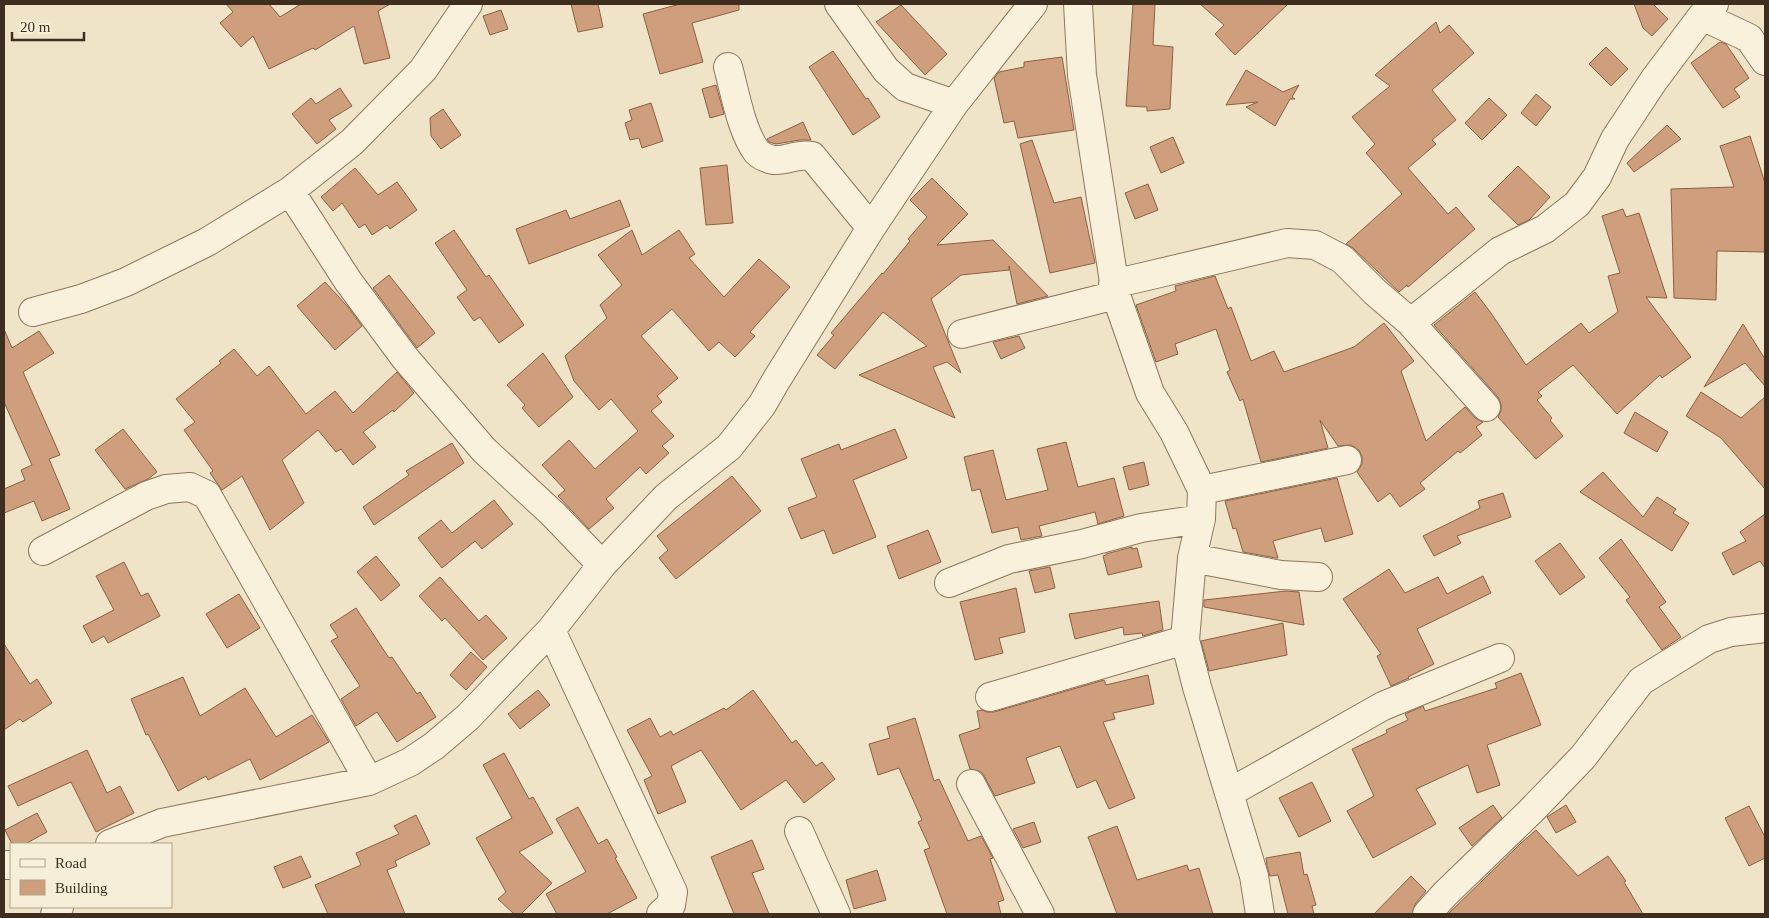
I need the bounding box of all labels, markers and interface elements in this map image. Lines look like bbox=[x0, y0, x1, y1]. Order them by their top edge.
scale bar bbox=[12, 10, 85, 42]
text: 20 m bbox=[20, 19, 51, 35]
legend bbox=[10, 843, 172, 908]
text: Road bbox=[55, 855, 87, 871]
text: Building bbox=[55, 880, 108, 896]

